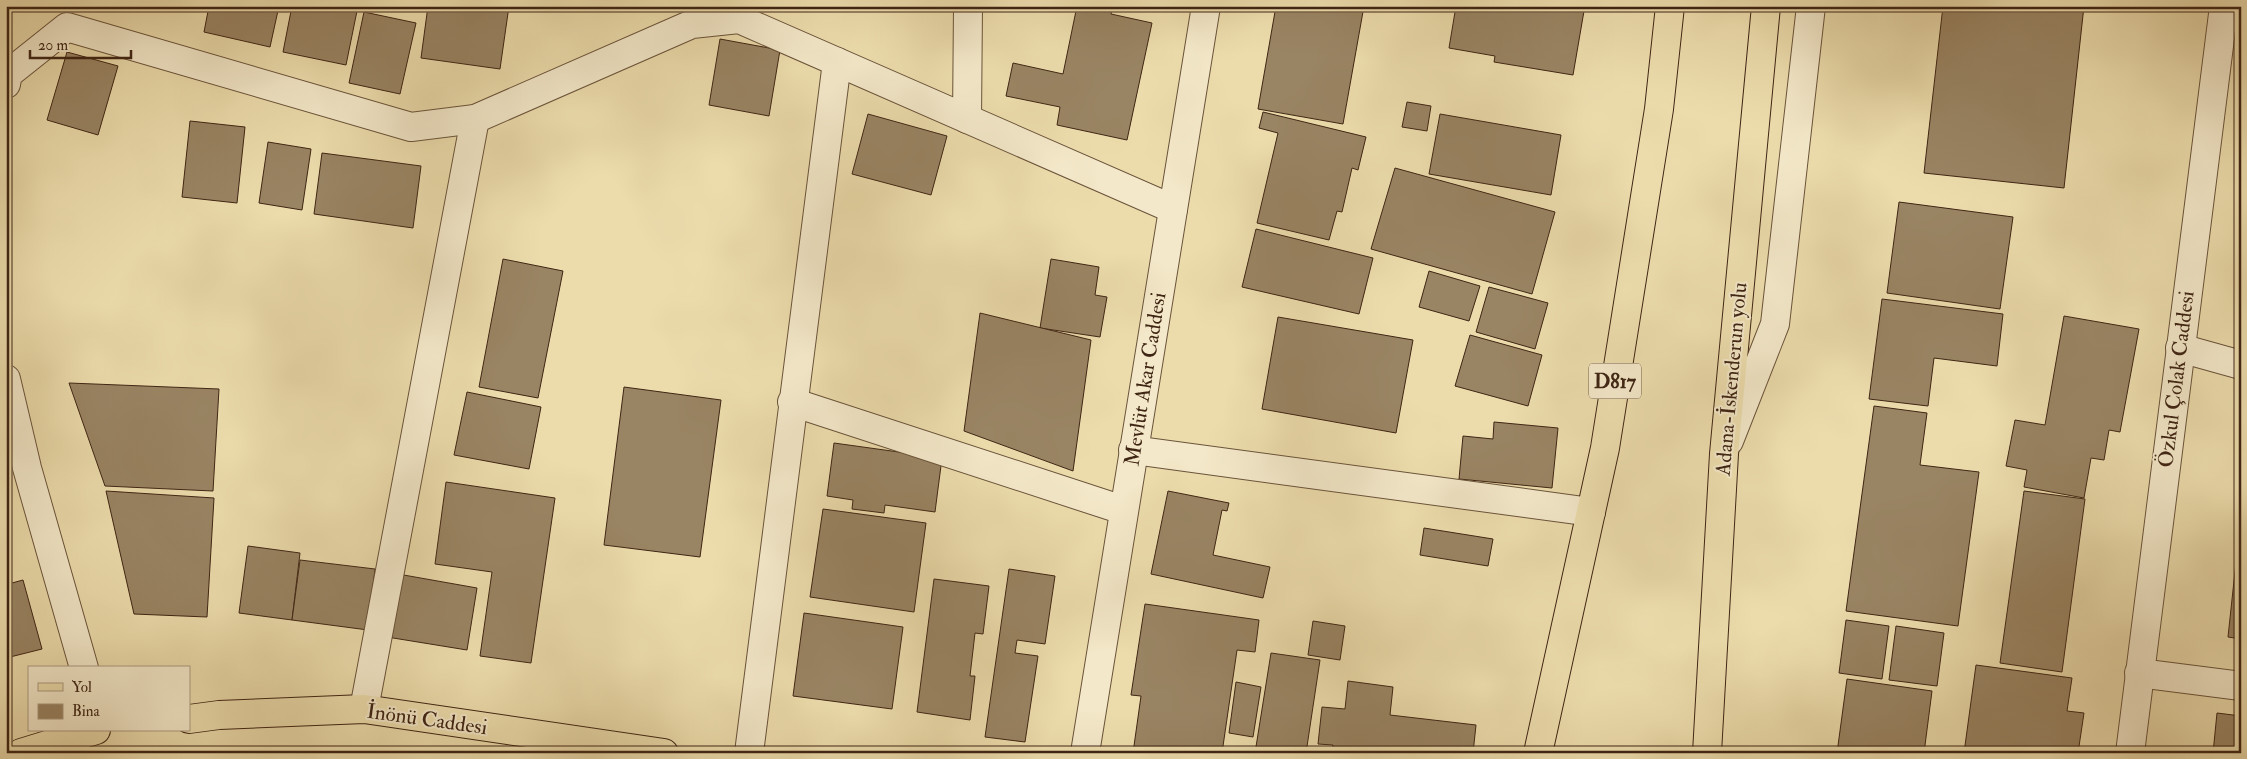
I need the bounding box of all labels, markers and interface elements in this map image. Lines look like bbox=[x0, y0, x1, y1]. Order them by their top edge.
scale bar bbox=[30, 28, 131, 60]
text: 20 m bbox=[38, 36, 68, 55]
street label: Adana-İskenderun yolu bbox=[1710, 281, 1753, 478]
street label: Özkul Çolak Caddesi bbox=[2152, 289, 2201, 469]
street label: Mevlüt Akar Caddesi bbox=[1118, 290, 1173, 468]
road number: D817 bbox=[1589, 364, 1641, 398]
legend bbox=[28, 666, 190, 732]
text: Yol bbox=[72, 678, 92, 697]
street label: İnönü Caddesi bbox=[365, 698, 489, 741]
text: Bina bbox=[72, 702, 100, 721]

